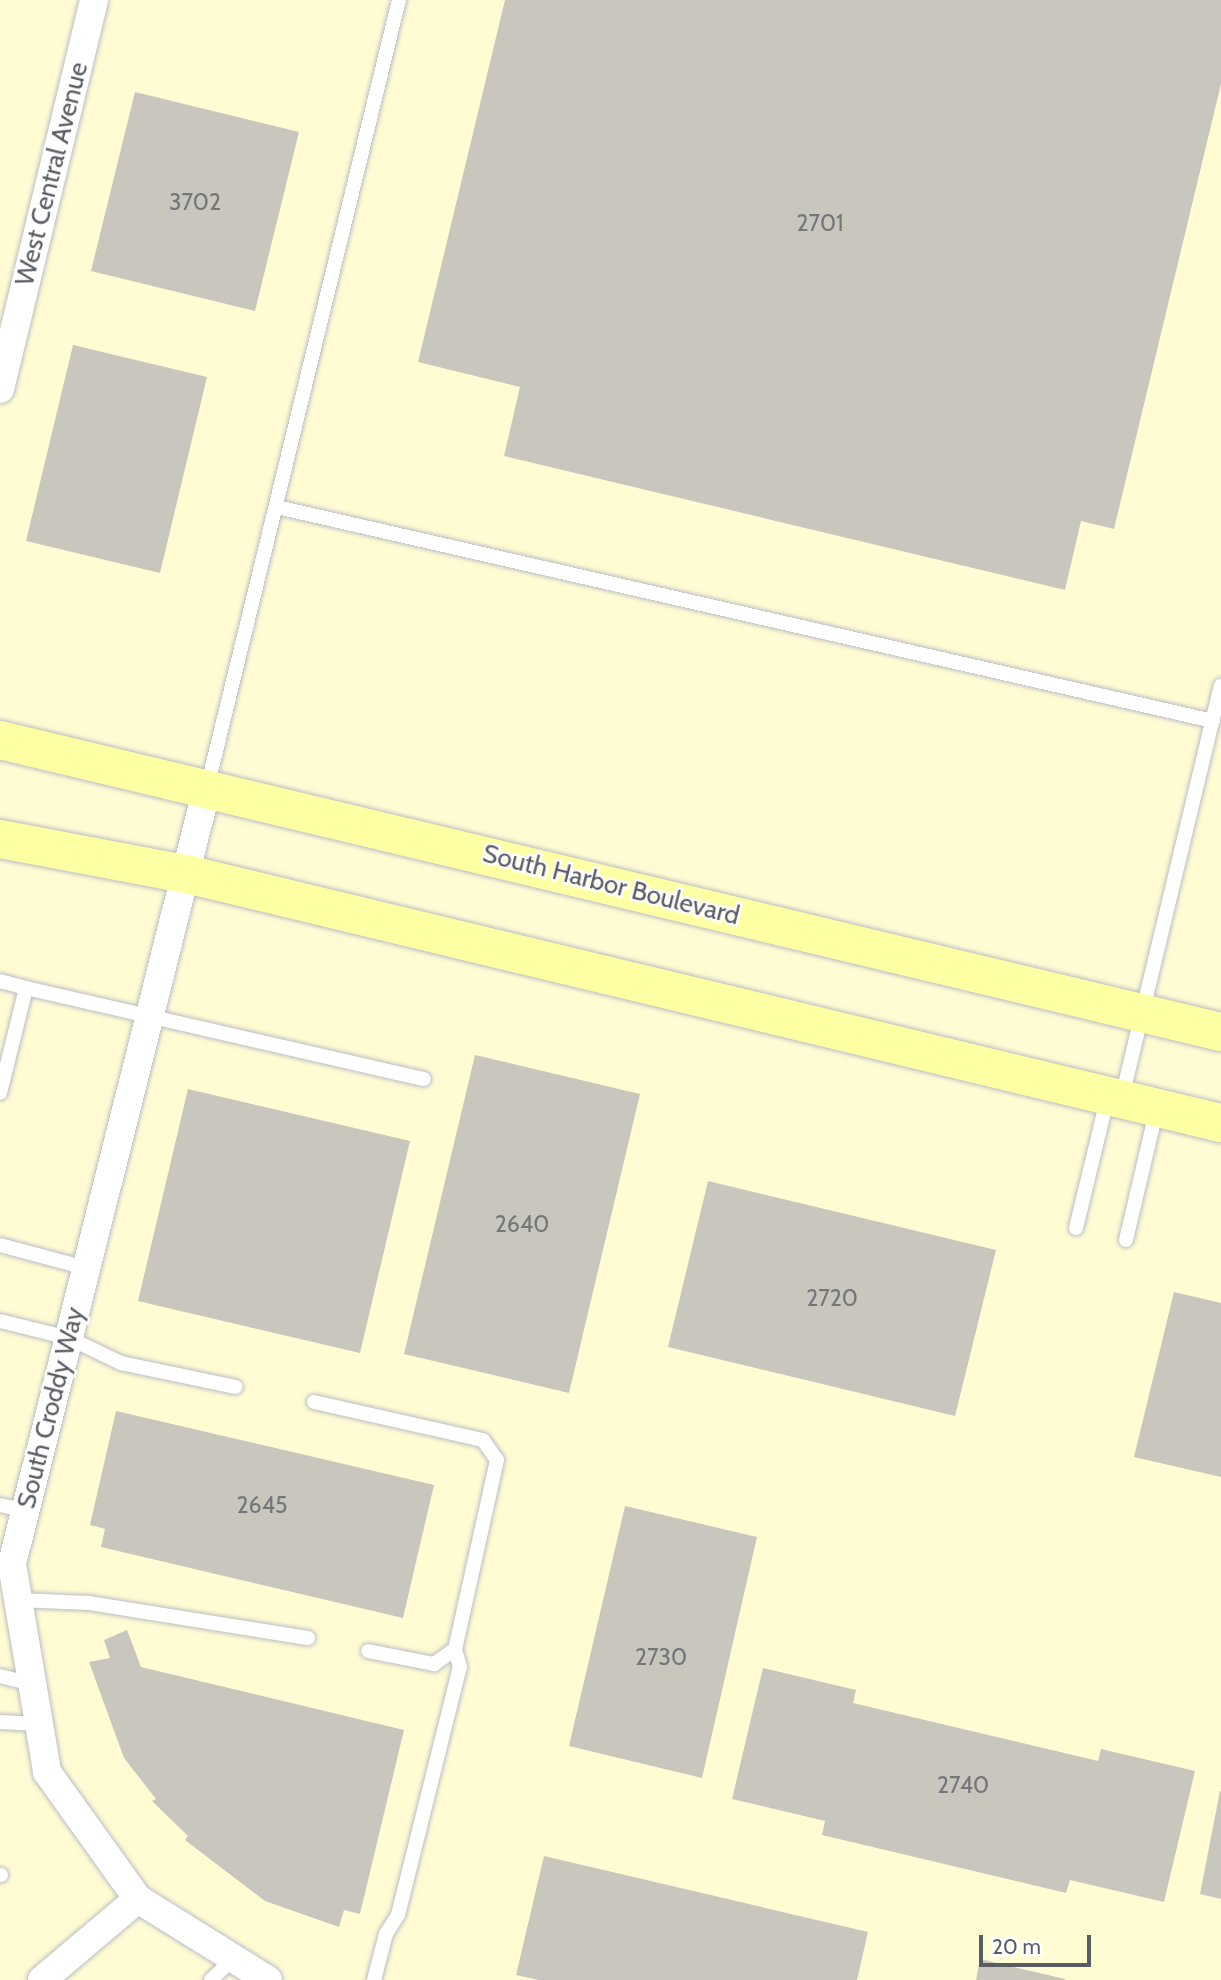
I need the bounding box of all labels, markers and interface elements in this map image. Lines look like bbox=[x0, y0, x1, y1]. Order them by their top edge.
street label: West Central Avenue bbox=[9, 59, 95, 289]
house number: 3702 bbox=[169, 188, 221, 216]
house number: 2701 bbox=[797, 209, 843, 237]
street label: South Harbor Boulevard bbox=[479, 838, 743, 932]
house number: 2640 bbox=[495, 1210, 549, 1238]
house number: 2720 bbox=[806, 1284, 858, 1312]
street label: South Croddy Way bbox=[11, 1304, 91, 1512]
house number: 2645 bbox=[237, 1491, 287, 1519]
house number: 2730 bbox=[635, 1643, 687, 1671]
house number: 2740 bbox=[937, 1771, 989, 1799]
scale bar bbox=[983, 1920, 1095, 1964]
text: 20 m bbox=[992, 1934, 1041, 1959]

